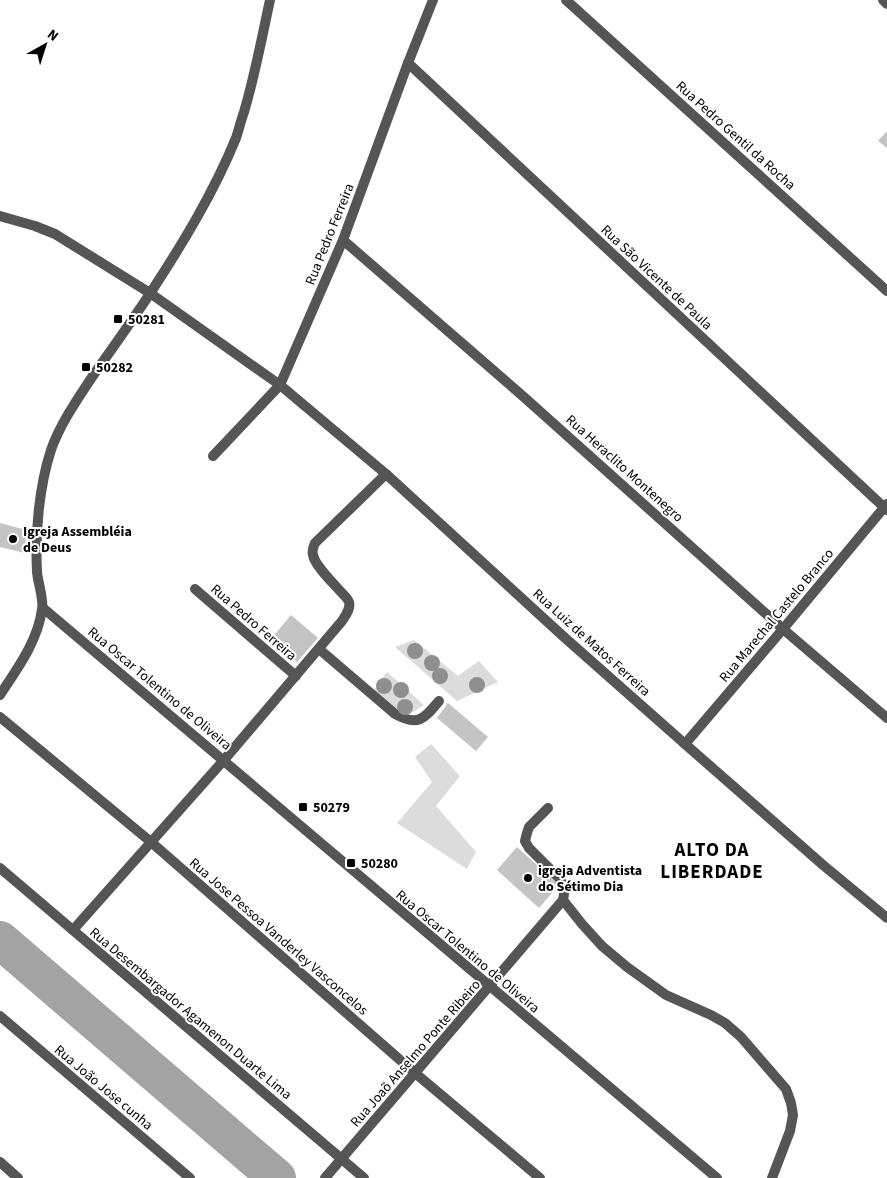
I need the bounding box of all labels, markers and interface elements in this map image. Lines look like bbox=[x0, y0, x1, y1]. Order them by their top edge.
north arrow bbox=[20, 20, 70, 70]
text: N bbox=[43, 25, 62, 46]
street label: Rua Pedro Gentil da Rocha bbox=[671, 77, 800, 195]
street label: Rua Pedro Ferreira bbox=[300, 181, 359, 288]
street label: Rua São Vicente de Paula bbox=[596, 221, 717, 335]
place label: 50281 bbox=[128, 310, 165, 330]
marker: 50281 bbox=[112, 313, 124, 325]
place label: 50282 bbox=[96, 358, 133, 378]
marker: 50282 bbox=[80, 361, 92, 373]
street label: Rua Heraclito Montenegro bbox=[561, 410, 688, 527]
place label: Igreja Assembléia de Deus bbox=[23, 522, 132, 558]
marker: Igreja Assembléia de Deus bbox=[7, 533, 19, 545]
street label: Rua Marechal Castelo Branco bbox=[715, 544, 839, 687]
street label: Rua Pedro Ferreira bbox=[206, 580, 301, 666]
street label: Rua Luiz de Matos Ferreira bbox=[528, 584, 655, 701]
street label: Rua Oscar Tolentino de Oliveira bbox=[83, 622, 236, 755]
place label: 50279 bbox=[313, 798, 350, 818]
marker: 50279 bbox=[297, 801, 309, 813]
district label: ALTO DA LIBERDADE bbox=[660, 837, 764, 886]
street label: Rua Jose Pessoa Vanderley Vasconcelos bbox=[185, 853, 372, 1020]
place label: 50280 bbox=[361, 854, 398, 874]
marker: 50280 bbox=[345, 857, 357, 869]
place label: igreja Adventista do Sétimo Dia bbox=[538, 861, 642, 897]
marker: igreja Adventista do Sétimo Dia bbox=[522, 872, 534, 884]
street label: Rua Oscar Tolentino de Oliveira bbox=[391, 885, 544, 1018]
street label: Rua Desembargador Agamenon Duarte Lima bbox=[85, 923, 296, 1105]
street label: Rua Joaõ Anselmo Ponte Ribeiro bbox=[346, 976, 485, 1132]
street label: Rua João Jose cunha bbox=[50, 1041, 157, 1135]

